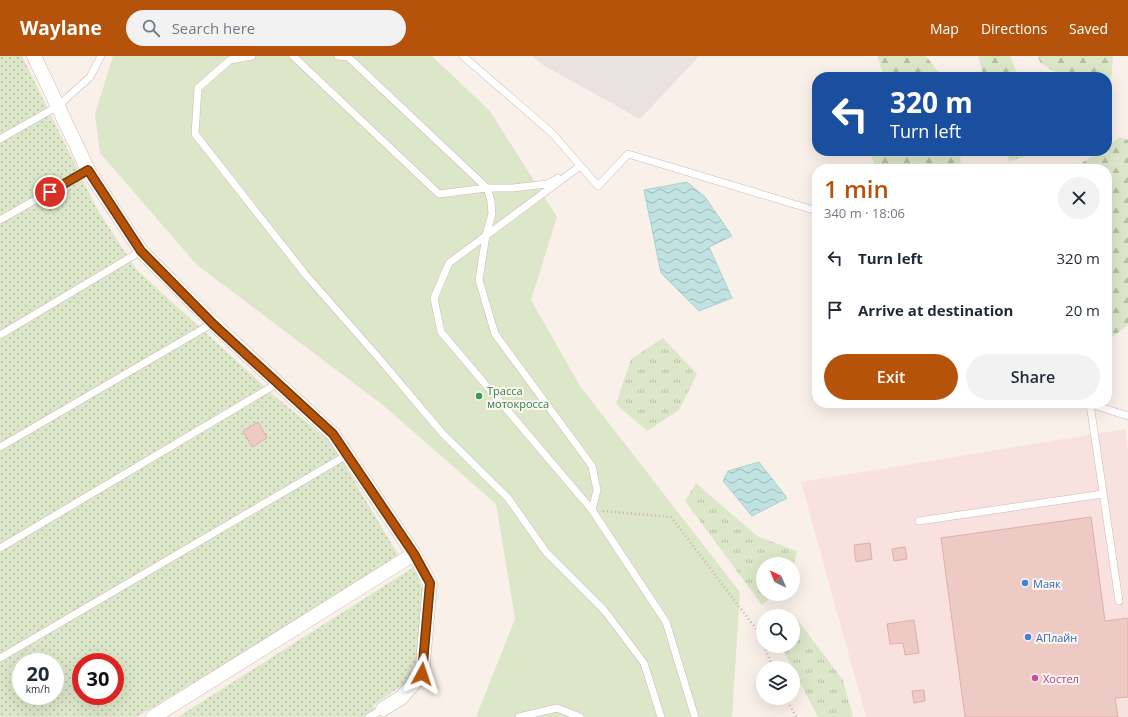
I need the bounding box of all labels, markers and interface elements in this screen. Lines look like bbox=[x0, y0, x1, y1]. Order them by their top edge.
search box bbox=[126, 10, 406, 46]
text: Waylane bbox=[20, 15, 102, 41]
icon: search bbox=[140, 17, 162, 39]
text: Search here bbox=[172, 18, 255, 38]
text: Map bbox=[930, 19, 959, 38]
text: Directions bbox=[981, 19, 1047, 38]
text: Saved bbox=[1069, 19, 1108, 38]
text: 320 m bbox=[890, 83, 973, 121]
icon: left bbox=[824, 88, 876, 140]
text: Turn left bbox=[890, 119, 961, 143]
text: 1 min bbox=[824, 172, 889, 205]
pin bbox=[33, 175, 67, 209]
button: close bbox=[1058, 177, 1100, 219]
icon: arrive bbox=[39, 181, 61, 203]
text: 340 m · 18:06 bbox=[824, 204, 905, 222]
icon: left bbox=[824, 247, 846, 269]
text: Turn left bbox=[858, 248, 923, 268]
text: 320 m bbox=[1056, 248, 1100, 268]
icon: arrive bbox=[824, 299, 846, 321]
text: Arrive at destination bbox=[858, 300, 1013, 320]
text: 20 m bbox=[1065, 300, 1100, 320]
button: Exit bbox=[824, 354, 958, 400]
button: Share bbox=[966, 354, 1100, 400]
place label: Трасса мотокросса bbox=[487, 383, 549, 411]
marker: Трасса мотокросса bbox=[474, 391, 484, 401]
north arrow bbox=[756, 557, 800, 601]
map controls bbox=[756, 557, 800, 705]
place label: Маяк bbox=[1033, 576, 1061, 591]
marker: Маяк bbox=[1020, 578, 1030, 588]
button: search bbox=[756, 609, 800, 653]
place label: АПлайн bbox=[1036, 630, 1077, 645]
marker: АПлайн bbox=[1023, 632, 1033, 642]
speed limit sign: 30 bbox=[72, 653, 124, 705]
position arrow bbox=[401, 653, 443, 695]
text: 20 bbox=[27, 660, 49, 687]
button: layers bbox=[756, 661, 800, 705]
place label: Хостел bbox=[1043, 671, 1079, 686]
marker: Хостел bbox=[1030, 673, 1040, 683]
text: km/h bbox=[26, 682, 50, 696]

